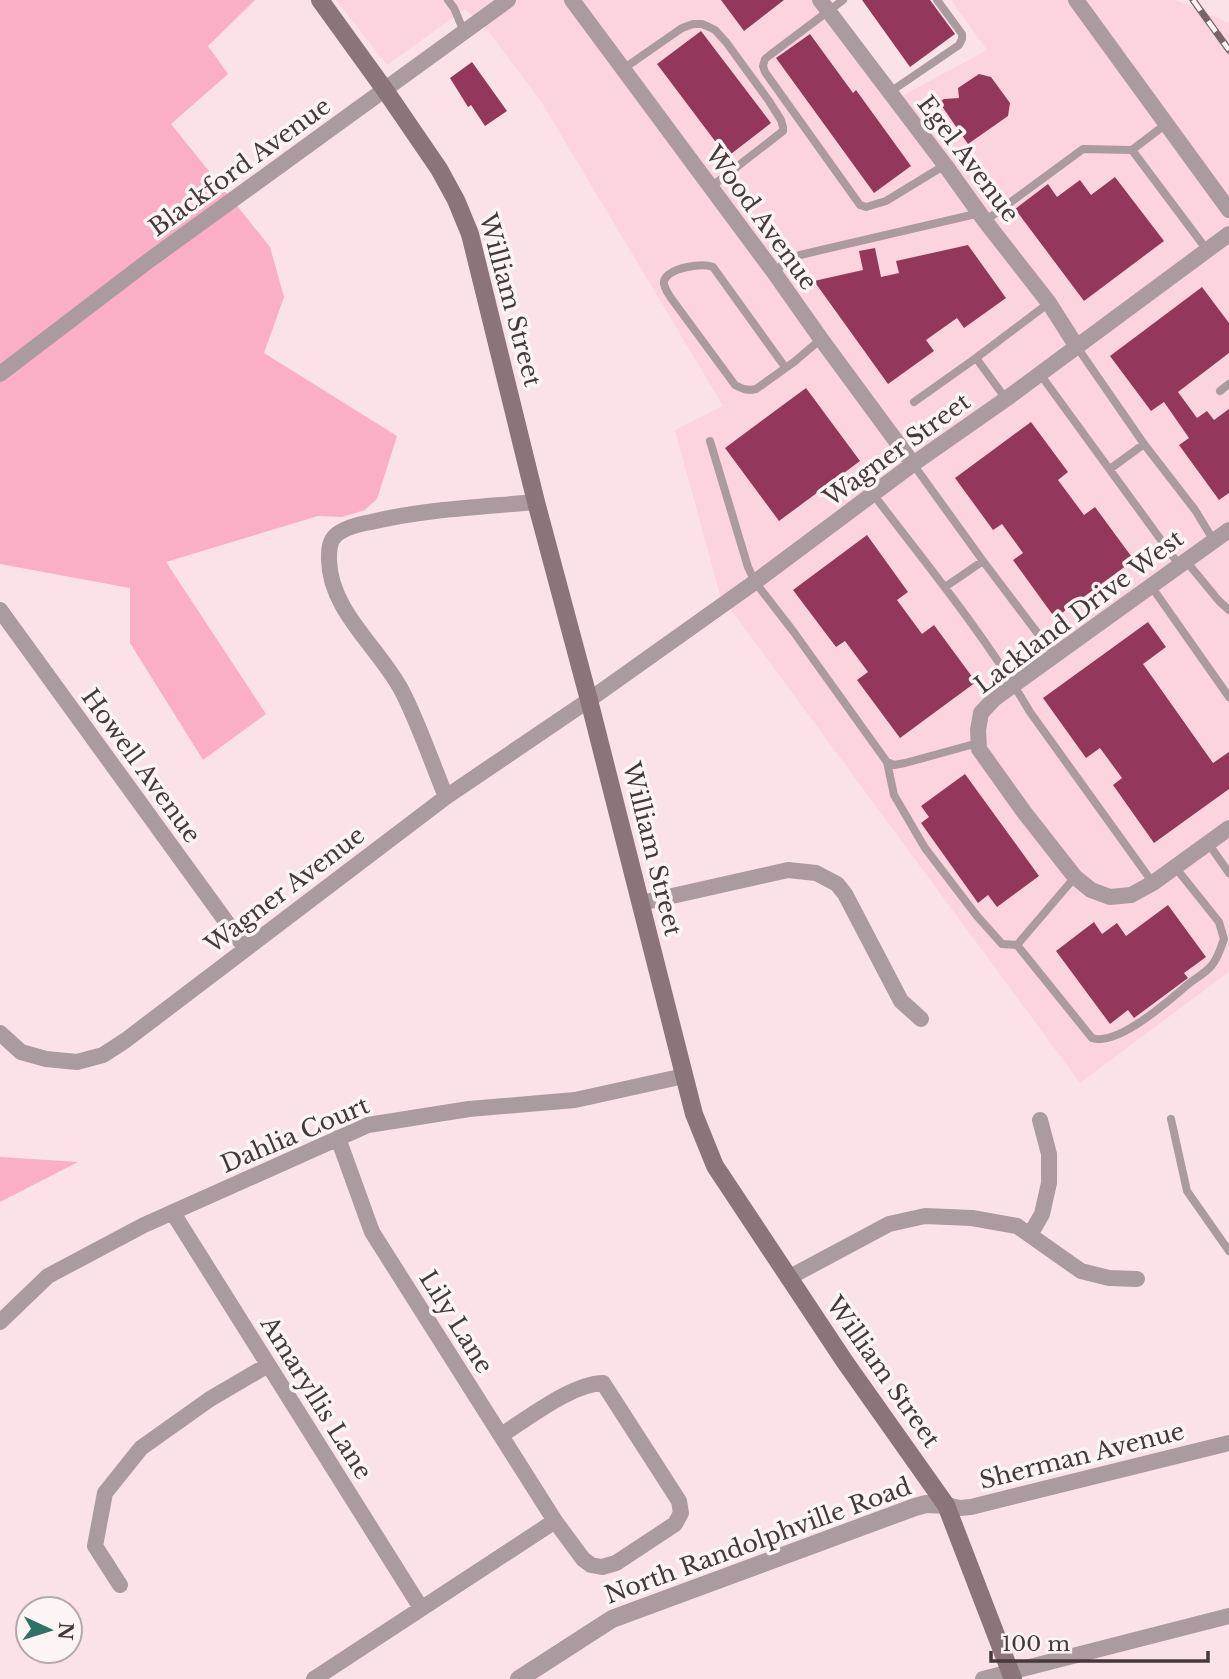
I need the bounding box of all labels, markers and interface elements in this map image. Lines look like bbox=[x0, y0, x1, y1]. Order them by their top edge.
street label: Egel Avenue bbox=[912, 90, 1025, 228]
street label: Blackford Avenue bbox=[143, 91, 336, 242]
street label: Wood Avenue bbox=[699, 139, 823, 296]
street label: William Street bbox=[473, 209, 548, 390]
street label: Wagner Street bbox=[817, 387, 976, 513]
street label: Lackland Drive West bbox=[969, 524, 1189, 700]
street label: Howell Avenue bbox=[76, 683, 207, 848]
street label: William Street bbox=[617, 758, 688, 939]
street label: Wagner Avenue bbox=[198, 820, 370, 960]
street label: Dahlia Court bbox=[216, 1090, 373, 1179]
street label: Lily Lane bbox=[413, 1265, 499, 1379]
street label: William Street bbox=[820, 1290, 946, 1453]
street label: Amaryllis Lane bbox=[254, 1310, 378, 1485]
street label: Sherman Avenue bbox=[976, 1416, 1187, 1495]
street label: North Randolphville Road bbox=[601, 1471, 915, 1610]
north arrow bbox=[14, 1595, 84, 1665]
scale bar bbox=[991, 1620, 1208, 1664]
text: N bbox=[53, 1621, 78, 1641]
text: 100 m bbox=[1002, 1631, 1070, 1657]

